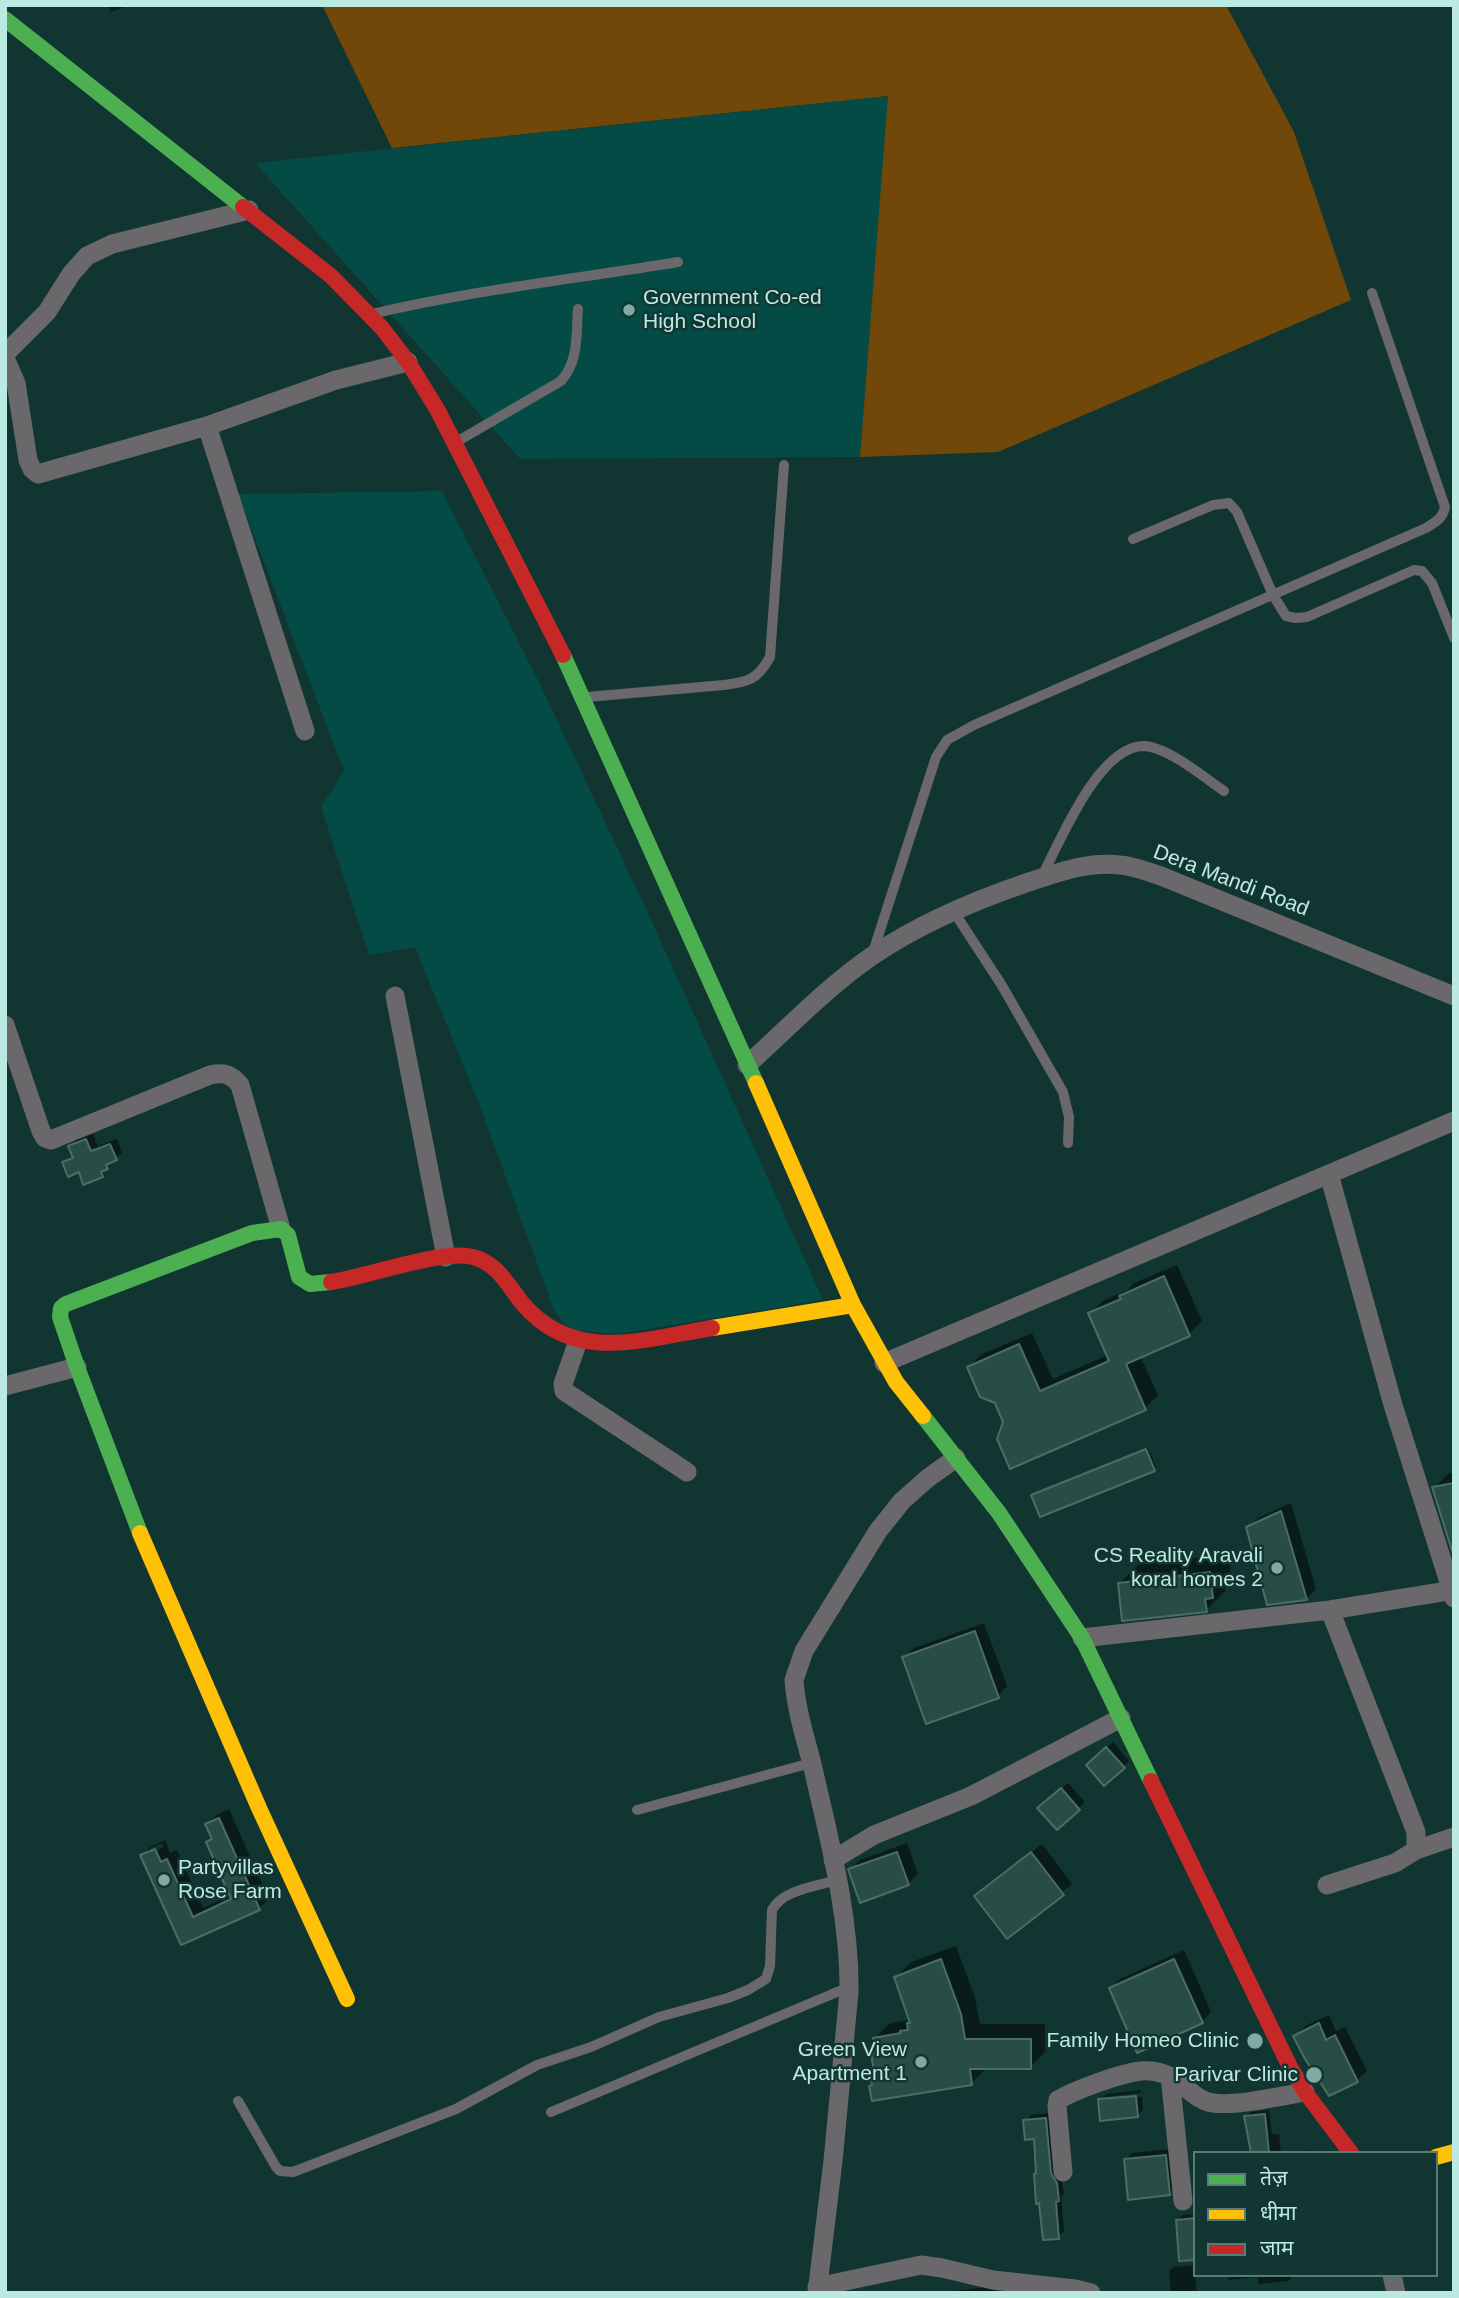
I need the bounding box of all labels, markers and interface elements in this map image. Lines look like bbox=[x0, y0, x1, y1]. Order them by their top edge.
place label: Government Co-ed High School bbox=[643, 285, 822, 335]
marker: Government Co-ed High School bbox=[621, 302, 637, 318]
street label: Dera Mandi Road bbox=[1150, 840, 1312, 922]
place label: CS Reality Aravali koral homes 2 bbox=[1094, 1543, 1263, 1593]
marker: CS Reality Aravali koral homes 2 bbox=[1269, 1560, 1285, 1576]
place label: Partyvillas Rose Farm bbox=[178, 1855, 282, 1905]
marker: Partyvillas Rose Farm bbox=[156, 1872, 172, 1888]
place label: Family Homeo Clinic bbox=[1046, 2028, 1239, 2054]
marker: Family Homeo Clinic bbox=[1245, 2031, 1265, 2051]
place label: Green View Apartment 1 bbox=[793, 2037, 907, 2087]
marker: Green View Apartment 1 bbox=[913, 2054, 929, 2070]
place label: Parivar Clinic bbox=[1174, 2062, 1298, 2088]
marker: Parivar Clinic bbox=[1304, 2065, 1324, 2085]
legend bbox=[1193, 2151, 1438, 2277]
text: तेज़ bbox=[1260, 2166, 1288, 2189]
text: धीमा bbox=[1260, 2201, 1296, 2224]
text: जाम bbox=[1260, 2236, 1294, 2259]

